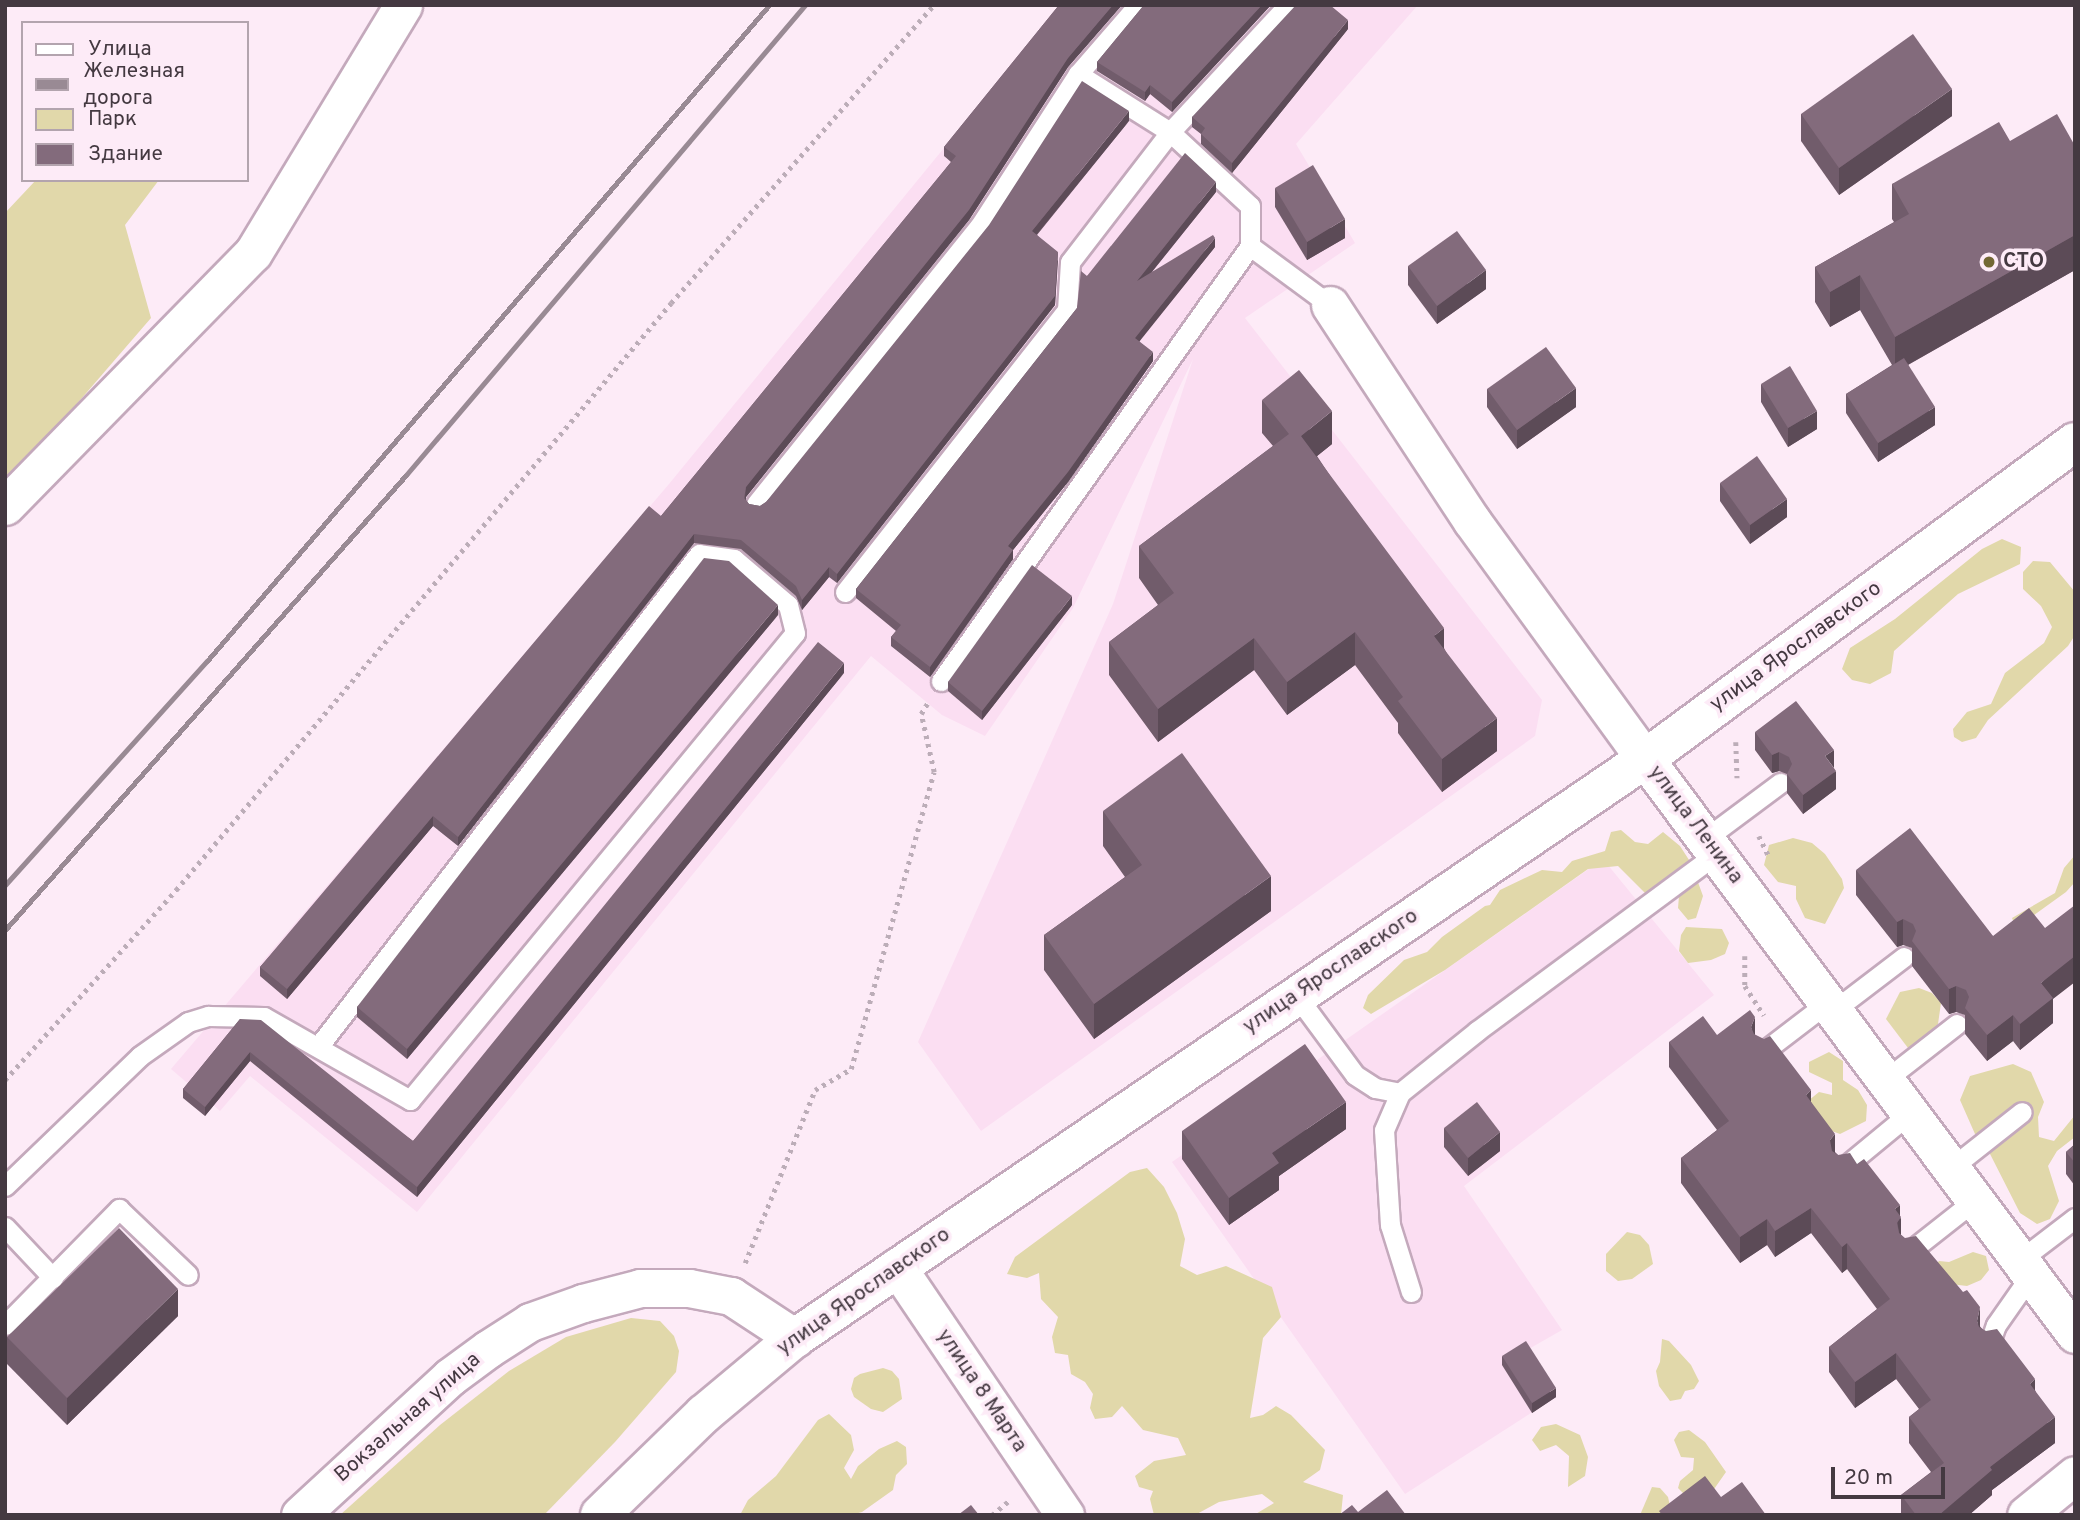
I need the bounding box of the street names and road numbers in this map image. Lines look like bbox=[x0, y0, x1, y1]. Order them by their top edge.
street label: улица Ярославского bbox=[1705, 576, 1887, 718]
street label: улица Ленина bbox=[1642, 761, 1748, 889]
street label: улица Ярославского bbox=[1239, 904, 1423, 1040]
street label: улица Ярославского bbox=[772, 1223, 956, 1361]
street label: улица 8 Марта bbox=[931, 1325, 1031, 1457]
street label: Вокзальная улица bbox=[330, 1348, 486, 1488]

